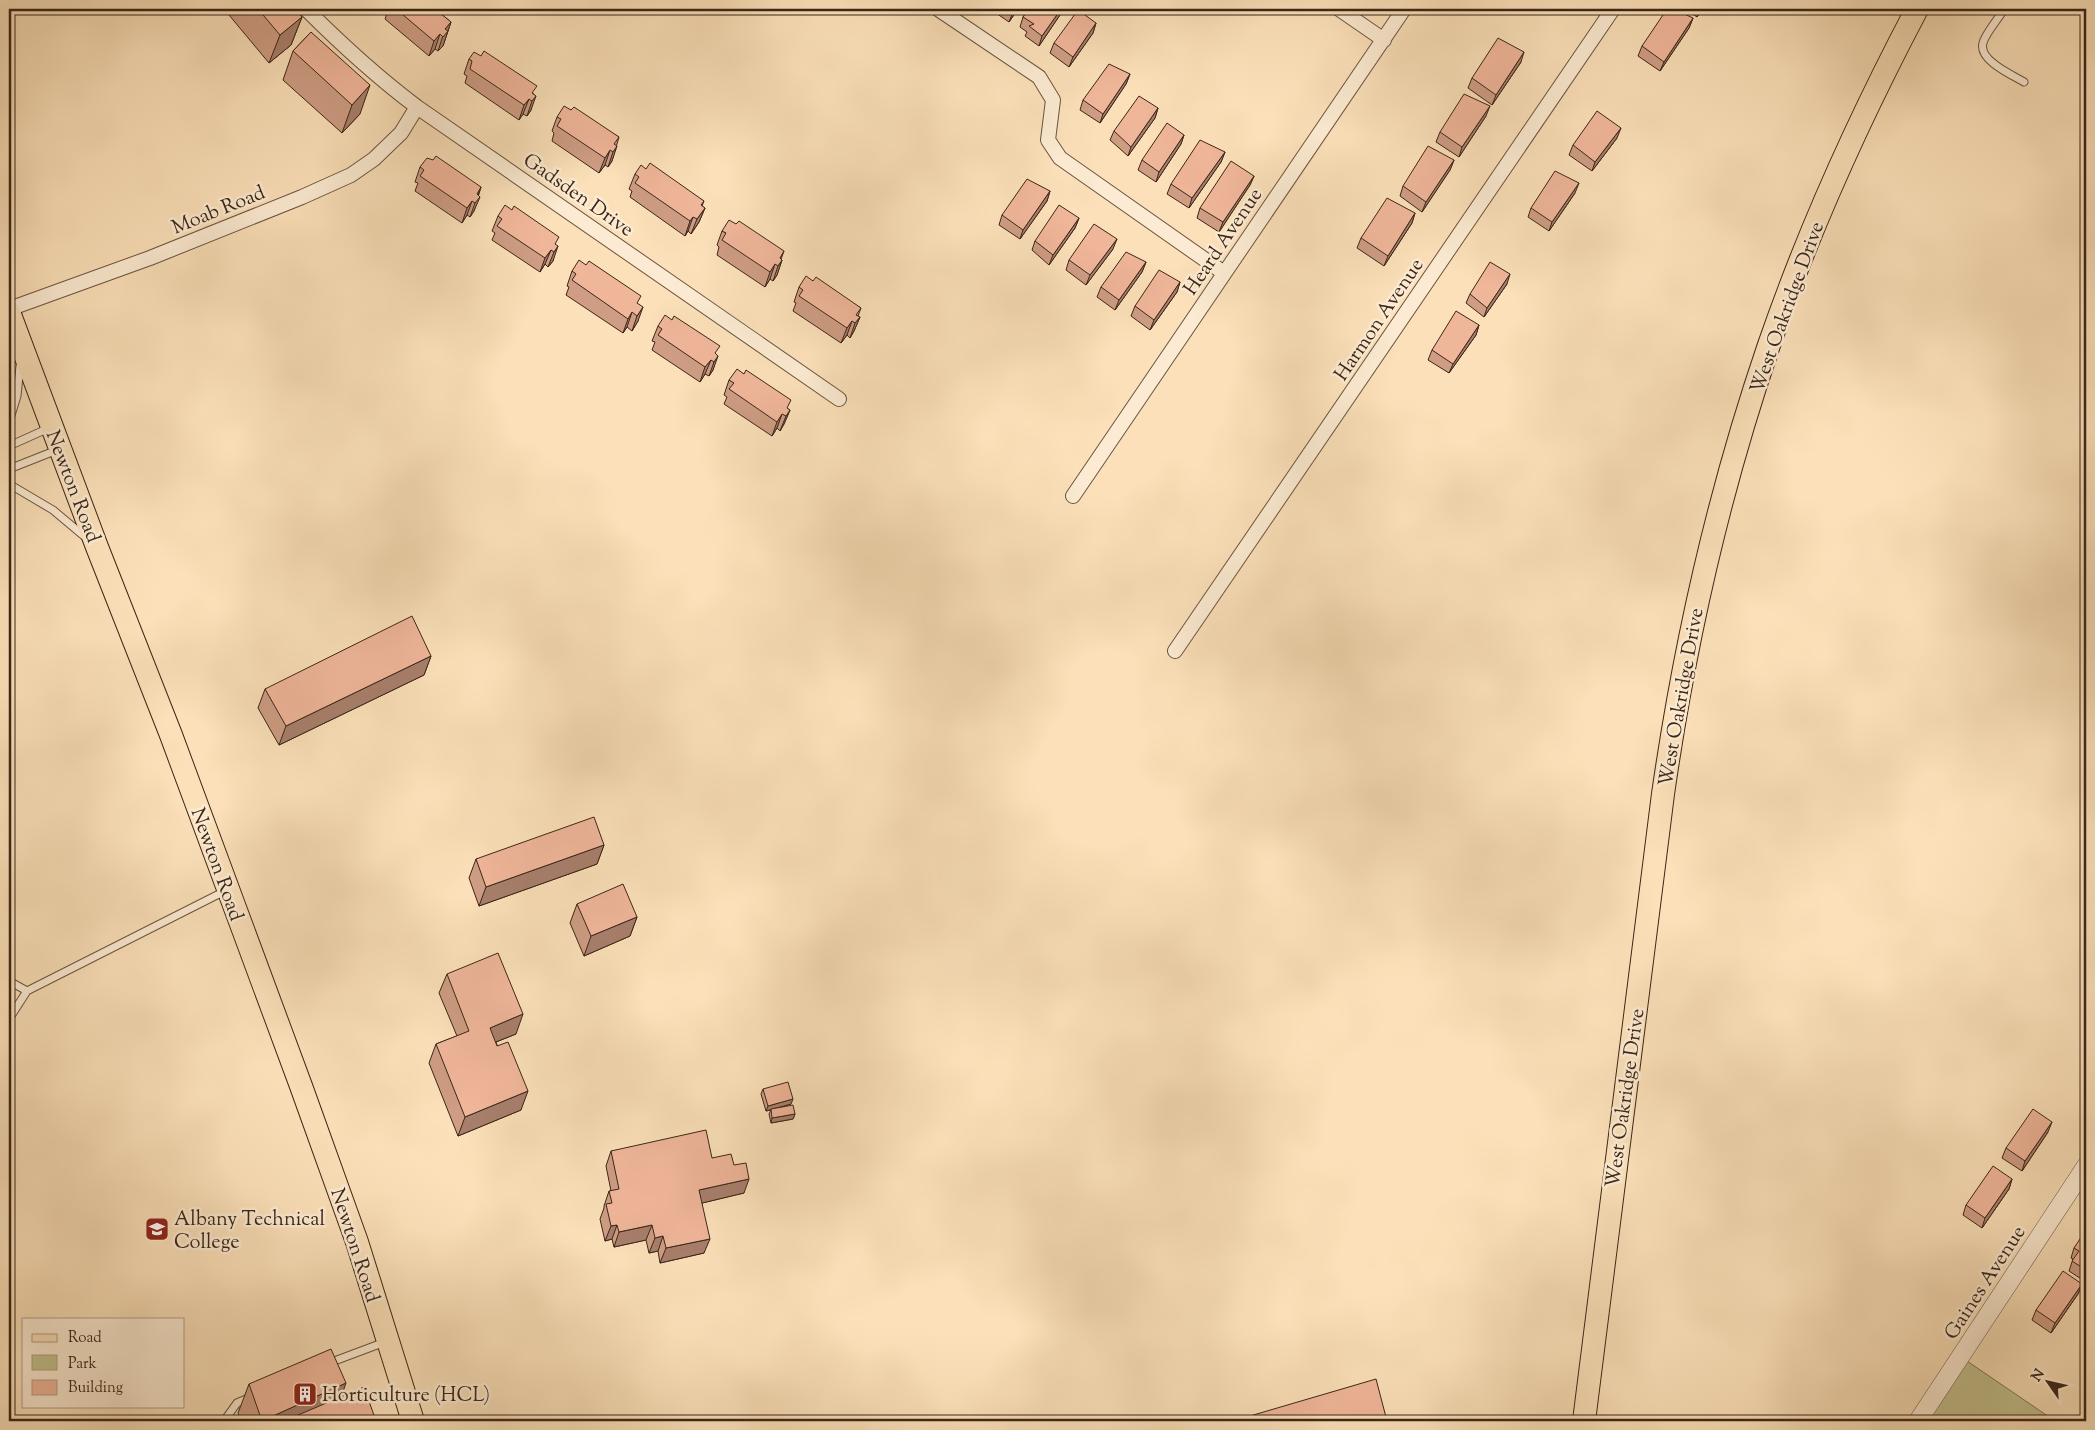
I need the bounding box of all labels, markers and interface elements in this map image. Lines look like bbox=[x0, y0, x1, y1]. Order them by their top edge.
street label: Gadsden Drive bbox=[516, 147, 639, 245]
street label: Moab Road bbox=[168, 179, 270, 243]
street label: Heard Avenue bbox=[1177, 183, 1271, 302]
street label: West Oakridge Drive bbox=[1744, 218, 1833, 398]
street label: Harmon Avenue bbox=[1328, 253, 1432, 388]
street label: Newton Road bbox=[37, 426, 106, 547]
street label: West Oakridge Drive bbox=[1652, 606, 1712, 789]
street label: Newton Road bbox=[182, 804, 250, 925]
street label: West Oakridge Drive bbox=[1600, 1007, 1653, 1190]
street label: Newton Road bbox=[322, 1185, 386, 1307]
place label: Albany Technical College bbox=[174, 1206, 326, 1258]
school or university icon: Albany Technical College bbox=[144, 1216, 170, 1242]
street label: Gaines Avenue bbox=[1938, 1220, 2034, 1346]
legend bbox=[22, 1318, 185, 1408]
text: Road bbox=[68, 1328, 102, 1349]
text: Park bbox=[68, 1354, 97, 1375]
north arrow bbox=[2022, 1358, 2072, 1408]
text: N bbox=[2027, 1366, 2050, 1386]
text: Building bbox=[68, 1378, 123, 1399]
building icon: Horticulture (HCL) bbox=[292, 1381, 318, 1407]
place label: Horticulture (HCL) bbox=[322, 1382, 490, 1411]

